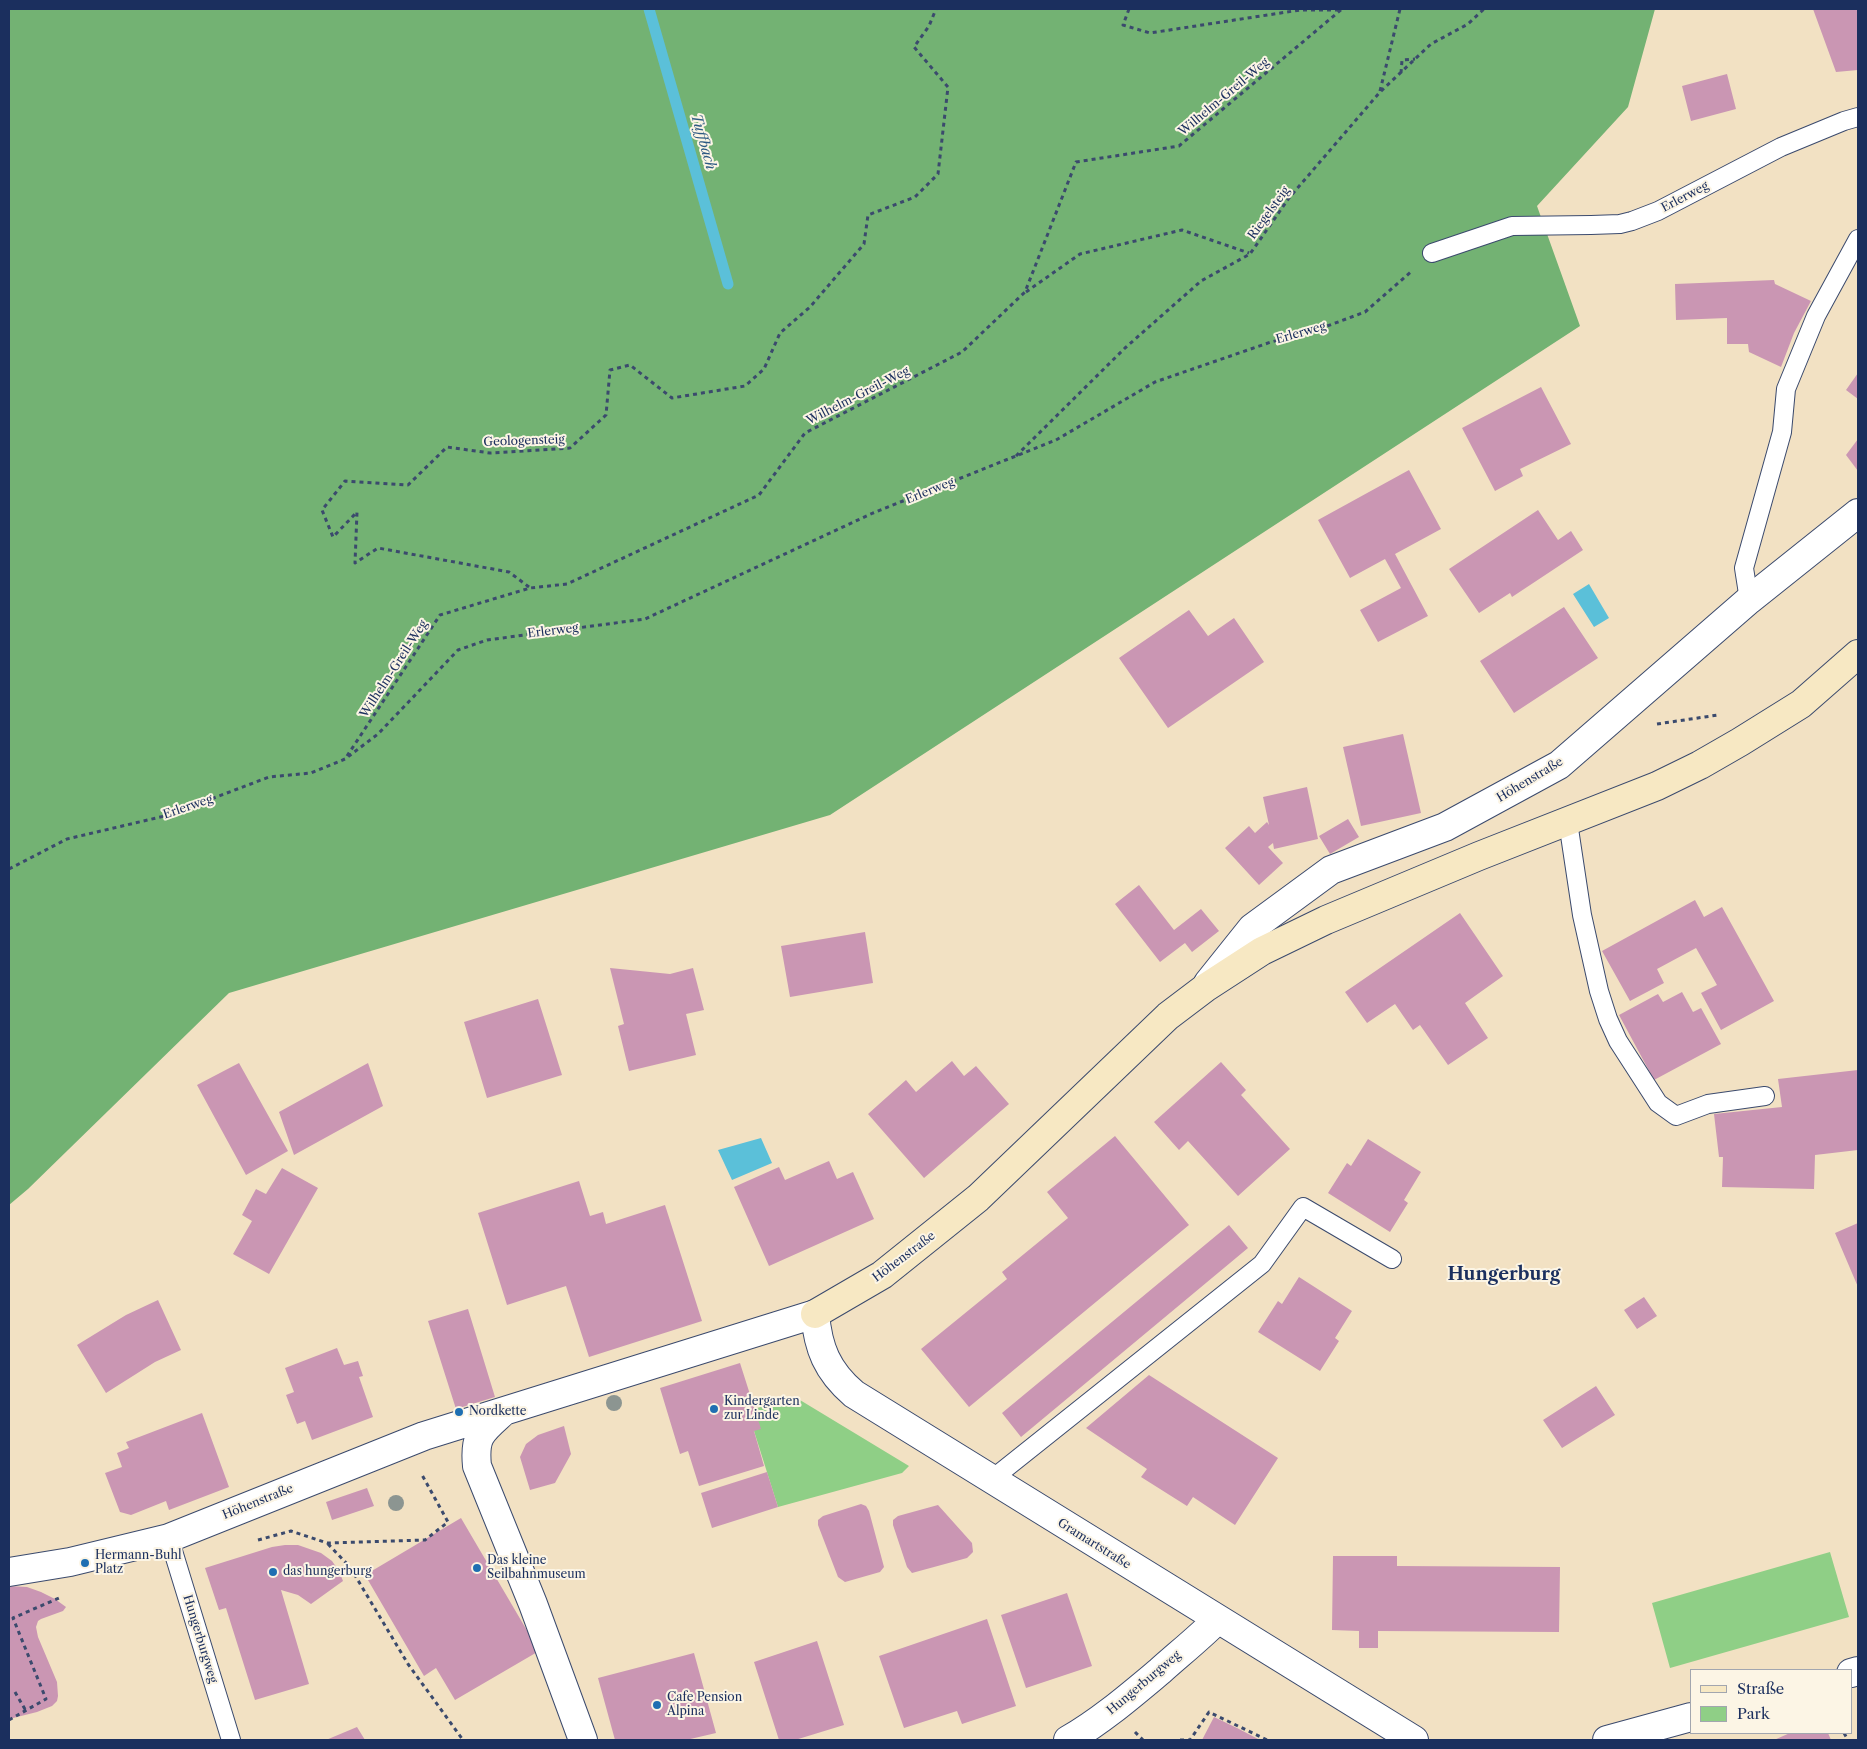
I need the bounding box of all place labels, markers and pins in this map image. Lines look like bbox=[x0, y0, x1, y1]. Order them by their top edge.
place label: Kindergarten zur Linde bbox=[724, 1395, 800, 1423]
marker: Kindergarten zur Linde bbox=[708, 1403, 720, 1415]
place label: Nordkette bbox=[469, 1405, 527, 1419]
marker: Nordkette bbox=[453, 1406, 465, 1418]
place label: Hermann-Buhl Platz bbox=[95, 1549, 182, 1577]
place label: Das kleine Seilbahnmuseum bbox=[487, 1554, 586, 1582]
marker: Hermann-Buhl Platz bbox=[79, 1557, 91, 1569]
marker: Das kleine Seilbahnmuseum bbox=[471, 1562, 483, 1574]
place label: das hungerburg bbox=[283, 1565, 371, 1579]
marker: das hungerburg bbox=[267, 1566, 279, 1578]
place label: Cafe Pension Alpina bbox=[667, 1691, 742, 1719]
marker: Cafe Pension Alpina bbox=[651, 1699, 663, 1711]

